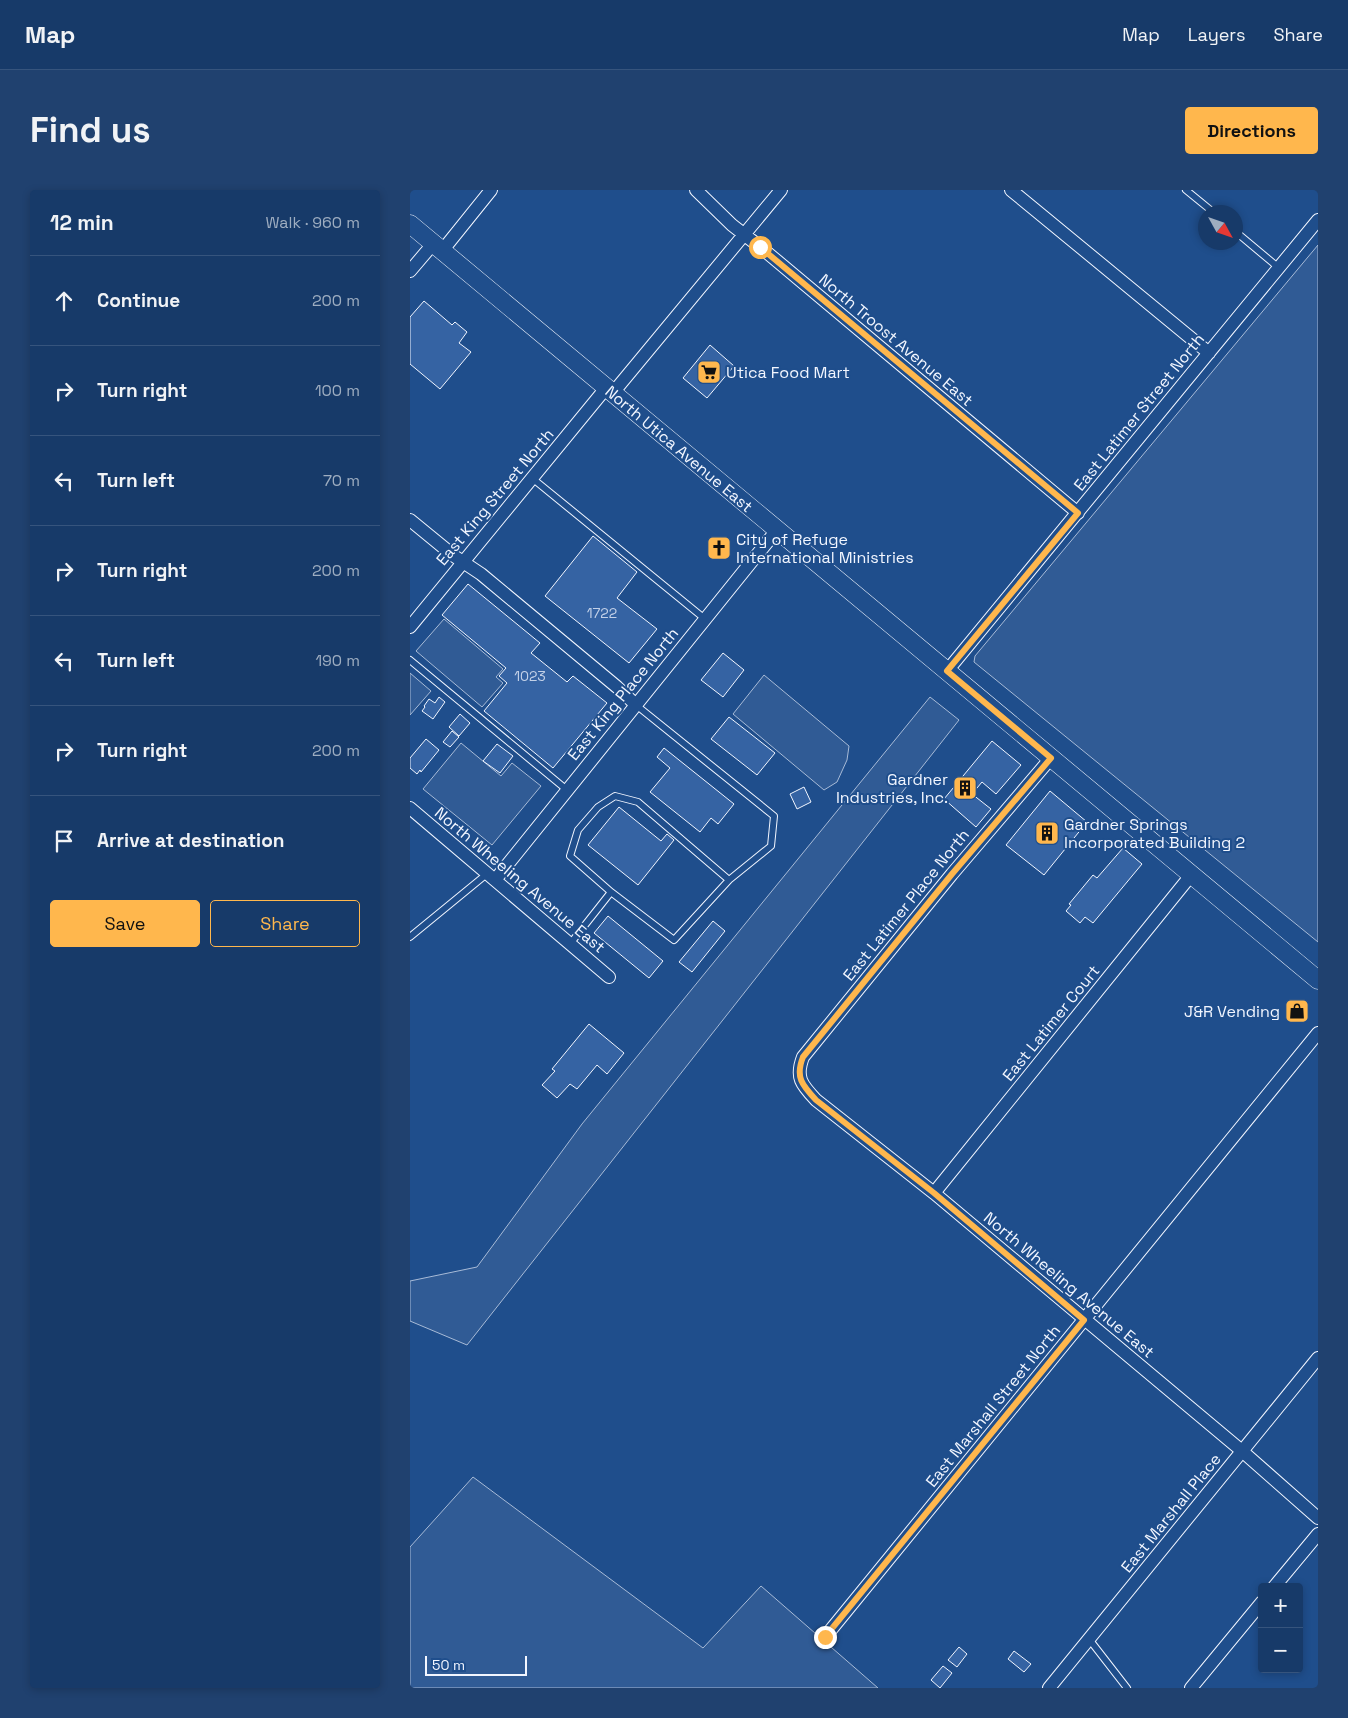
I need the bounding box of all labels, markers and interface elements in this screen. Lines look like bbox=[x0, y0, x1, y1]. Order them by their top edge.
text: Map bbox=[25, 19, 75, 50]
text: Map bbox=[1122, 23, 1160, 46]
text: Layers bbox=[1188, 23, 1245, 46]
text: Share bbox=[1273, 23, 1323, 46]
button: Directions bbox=[1185, 107, 1318, 154]
text: Find us bbox=[30, 108, 151, 152]
north arrow bbox=[1198, 205, 1243, 250]
text: 12 min bbox=[50, 209, 114, 236]
text: Walk · 960 m bbox=[266, 212, 360, 233]
route start bbox=[749, 236, 772, 259]
street label: North Troost Avenue East bbox=[815, 269, 977, 411]
icon: ahead bbox=[50, 287, 78, 315]
text: Continue bbox=[97, 288, 180, 313]
text: 200 m bbox=[312, 290, 360, 311]
street label: East Latimer Street North bbox=[1069, 329, 1209, 495]
supermarket icon: Utica Food Mart bbox=[696, 359, 722, 385]
place label: Utica Food Mart bbox=[726, 362, 850, 383]
icon: right bbox=[50, 377, 78, 405]
text: Turn right bbox=[97, 378, 187, 403]
text: 100 m bbox=[315, 380, 360, 401]
street label: North Utica Avenue East bbox=[601, 381, 757, 517]
street label: East King Street North bbox=[432, 424, 558, 570]
icon: left bbox=[50, 467, 78, 495]
text: Turn left bbox=[97, 468, 175, 493]
text: 70 m bbox=[323, 470, 360, 491]
place label: City of Refuge International Ministries bbox=[736, 529, 914, 568]
church icon: City of Refuge International Ministries bbox=[706, 535, 732, 561]
icon: right bbox=[50, 557, 78, 585]
text: Turn right bbox=[97, 558, 187, 583]
text: 200 m bbox=[312, 560, 360, 581]
house number: 1722 bbox=[587, 604, 617, 622]
street label: East King Place North bbox=[563, 623, 683, 765]
icon: left bbox=[50, 647, 78, 675]
text: Turn left bbox=[97, 648, 175, 673]
text: 190 m bbox=[315, 650, 360, 671]
house number: 1023 bbox=[514, 667, 546, 685]
icon: right bbox=[50, 737, 78, 765]
text: Turn right bbox=[97, 738, 187, 763]
text: 200 m bbox=[312, 740, 360, 761]
place label: Gardner Industries, Inc. bbox=[836, 769, 948, 808]
building icon: Gardner Industries, Inc. bbox=[952, 775, 978, 801]
street label: North Wheeling Avenue East bbox=[430, 802, 610, 958]
place label: Gardner Springs Incorporated Building 2 bbox=[1064, 814, 1245, 853]
building icon: Gardner Springs Incorporated Building 2 bbox=[1034, 820, 1060, 846]
street label: East Latimer Place North bbox=[838, 825, 974, 985]
icon: arrive bbox=[50, 827, 78, 855]
text: Arrive at destination bbox=[97, 828, 285, 853]
button: Save bbox=[50, 900, 200, 947]
button: Share bbox=[210, 900, 360, 947]
street label: East Latimer Court bbox=[998, 961, 1104, 1085]
shop icon: J&R Vending bbox=[1284, 998, 1310, 1024]
place label: J&R Vending bbox=[1184, 1001, 1280, 1022]
street label: North Wheeling Avenue East bbox=[979, 1207, 1159, 1363]
street label: East Marshall Street North bbox=[921, 1321, 1065, 1491]
street label: East Marshall Place bbox=[1116, 1449, 1226, 1577]
map controls bbox=[1258, 1583, 1303, 1673]
button: + bbox=[1258, 1583, 1303, 1628]
route end bbox=[814, 1626, 837, 1649]
button: − bbox=[1258, 1628, 1303, 1673]
scale bar bbox=[425, 1653, 528, 1676]
text: 50 m bbox=[432, 1656, 465, 1674]

